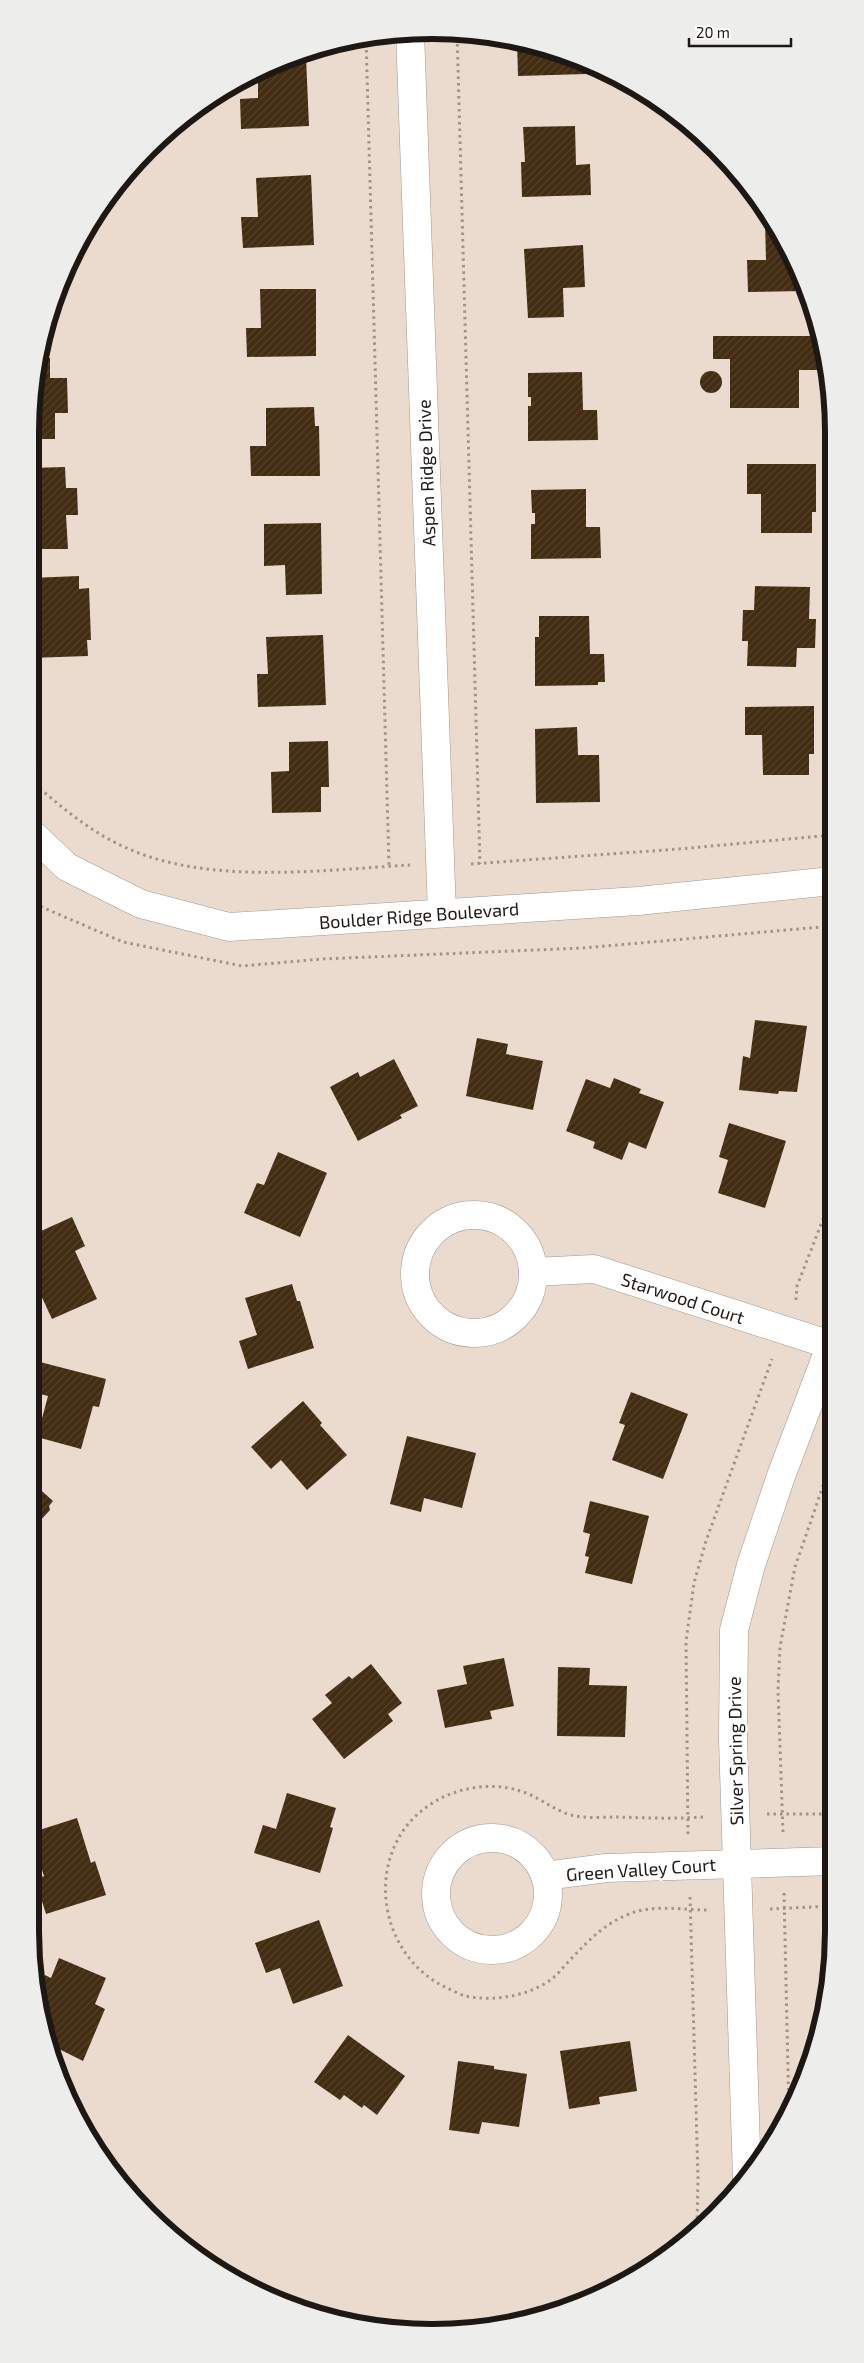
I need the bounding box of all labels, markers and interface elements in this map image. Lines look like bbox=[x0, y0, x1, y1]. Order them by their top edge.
scale bar bbox=[689, 15, 792, 47]
text: 20 m bbox=[696, 23, 730, 41]
street label: Aspen Ridge Drive bbox=[412, 399, 440, 547]
street label: Boulder Ridge Boulevard bbox=[318, 897, 520, 933]
street label: Starwood Court bbox=[619, 1268, 748, 1328]
street label: Silver Spring Drive bbox=[723, 1676, 747, 1826]
street label: Green Valley Court bbox=[565, 1853, 717, 1885]

